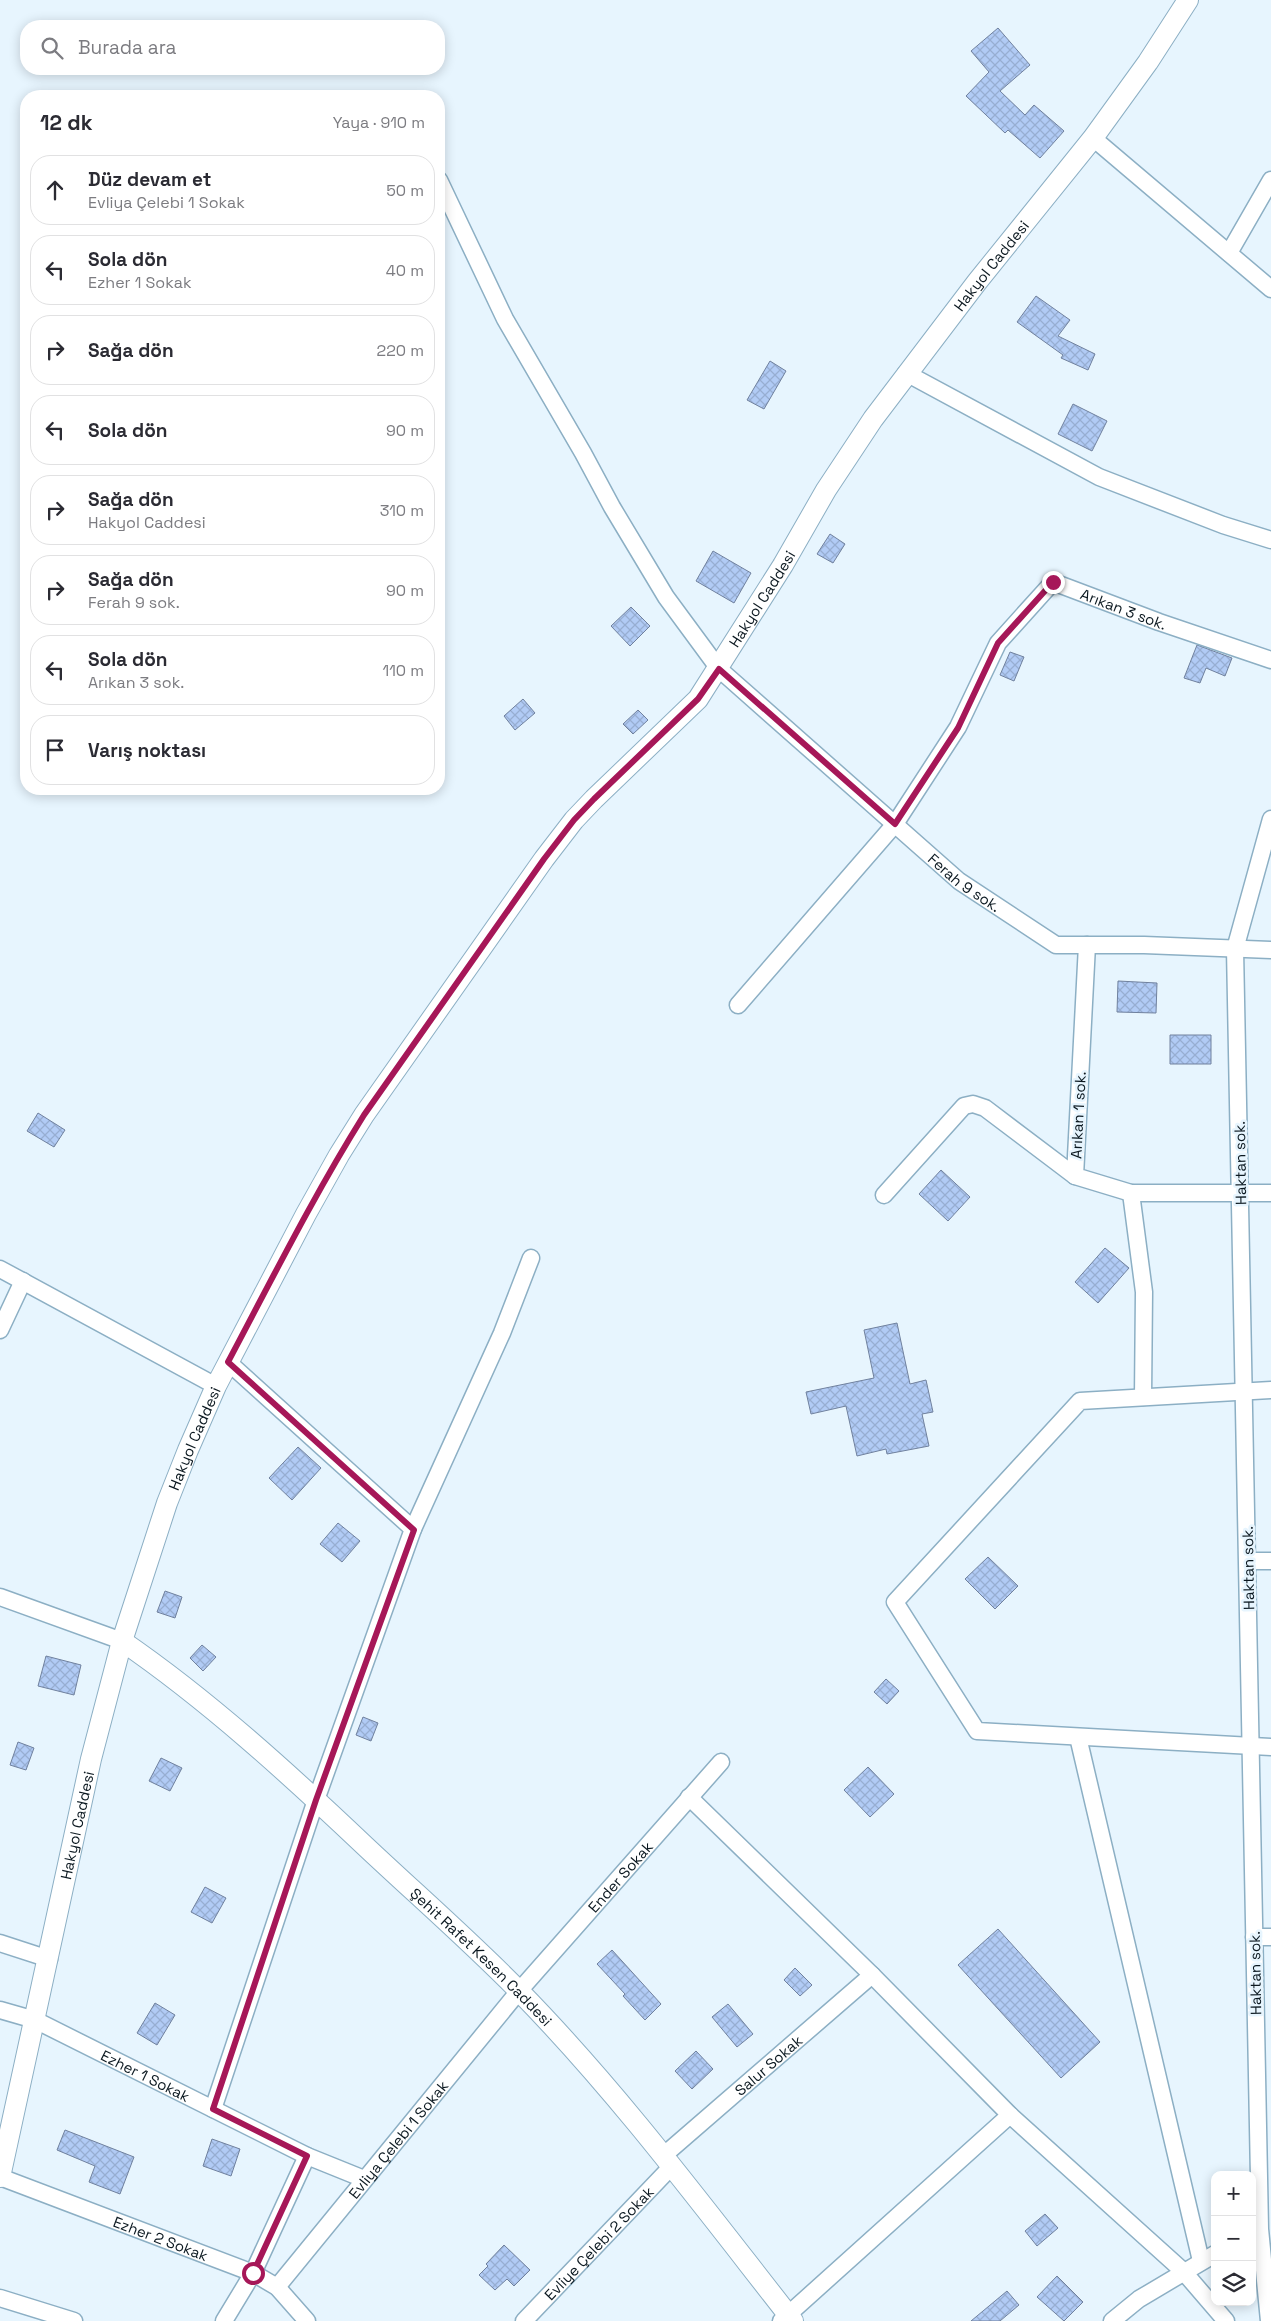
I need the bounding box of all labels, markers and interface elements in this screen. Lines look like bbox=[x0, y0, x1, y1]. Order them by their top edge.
search box bbox=[20, 20, 445, 75]
icon: search bbox=[38, 34, 66, 62]
text: Burada ara bbox=[78, 35, 176, 60]
text: 12 dk bbox=[40, 109, 93, 136]
text: Yaya · 910 m bbox=[333, 112, 425, 133]
text: Düz devam et bbox=[88, 167, 211, 192]
icon: ahead bbox=[41, 176, 69, 204]
text: 50 m bbox=[386, 180, 424, 201]
text: Evliya Çelebi 1 Sokak bbox=[88, 192, 245, 213]
street label: Hakyol Caddesi bbox=[949, 216, 1033, 315]
text: Sola dön bbox=[88, 247, 167, 272]
icon: left bbox=[41, 256, 69, 284]
text: 40 m bbox=[386, 260, 424, 281]
text: Ezher 1 Sokak bbox=[88, 272, 192, 293]
icon: right bbox=[41, 336, 69, 364]
text: Sağa dön bbox=[88, 338, 174, 363]
text: 220 m bbox=[377, 340, 424, 361]
icon: left bbox=[41, 416, 69, 444]
text: Sola dön bbox=[88, 418, 167, 443]
text: 90 m bbox=[386, 420, 424, 441]
text: Sağa dön bbox=[88, 487, 174, 512]
icon: right bbox=[41, 496, 69, 524]
text: 310 m bbox=[380, 500, 424, 521]
text: Hakyol Caddesi bbox=[88, 512, 206, 533]
street label: Hakyol Caddesi bbox=[724, 547, 799, 650]
text: Sağa dön bbox=[88, 567, 174, 592]
route end bbox=[1042, 571, 1065, 594]
icon: right bbox=[41, 576, 69, 604]
text: 90 m bbox=[386, 580, 424, 601]
street label: Arıkan 3 sok. bbox=[1078, 584, 1169, 633]
text: Ferah 9 sok. bbox=[88, 592, 180, 613]
text: Sola dön bbox=[88, 647, 167, 672]
icon: left bbox=[41, 656, 69, 684]
text: 110 m bbox=[382, 660, 424, 681]
text: Arıkan 3 sok. bbox=[88, 672, 184, 693]
icon: arrive bbox=[41, 736, 69, 764]
text: Varış noktası bbox=[88, 738, 206, 763]
street label: Ferah 9 sok. bbox=[924, 849, 1005, 916]
street label: Arıkan 1 sok. bbox=[1066, 1071, 1090, 1159]
street label: Haktan sok. bbox=[1230, 1121, 1250, 1205]
street label: Hakyol Caddesi bbox=[164, 1384, 224, 1493]
street label: Haktan sok. bbox=[1238, 1526, 1258, 1610]
street label: Hakyol Caddesi bbox=[56, 1769, 98, 1881]
street label: Ender Sokak bbox=[583, 1837, 657, 1916]
street label: Şehit Rafet Kesen Caddesi bbox=[407, 1883, 557, 2030]
street label: Haktan sok. bbox=[1245, 1931, 1265, 2015]
street label: Salur Sokak bbox=[730, 2031, 806, 2099]
street label: Ezher 1 Sokak bbox=[98, 2045, 193, 2105]
street label: Evliya Çelebi 1 Sokak bbox=[344, 2076, 452, 2202]
map controls bbox=[1211, 2171, 1256, 2306]
button: + bbox=[1211, 2171, 1256, 2216]
street label: Evliye Çelebi 2 Sokak bbox=[540, 2182, 657, 2304]
street label: Ezher 2 Sokak bbox=[111, 2211, 211, 2265]
button: − bbox=[1211, 2216, 1256, 2261]
button: layers bbox=[1211, 2261, 1256, 2306]
route start bbox=[242, 2262, 265, 2285]

